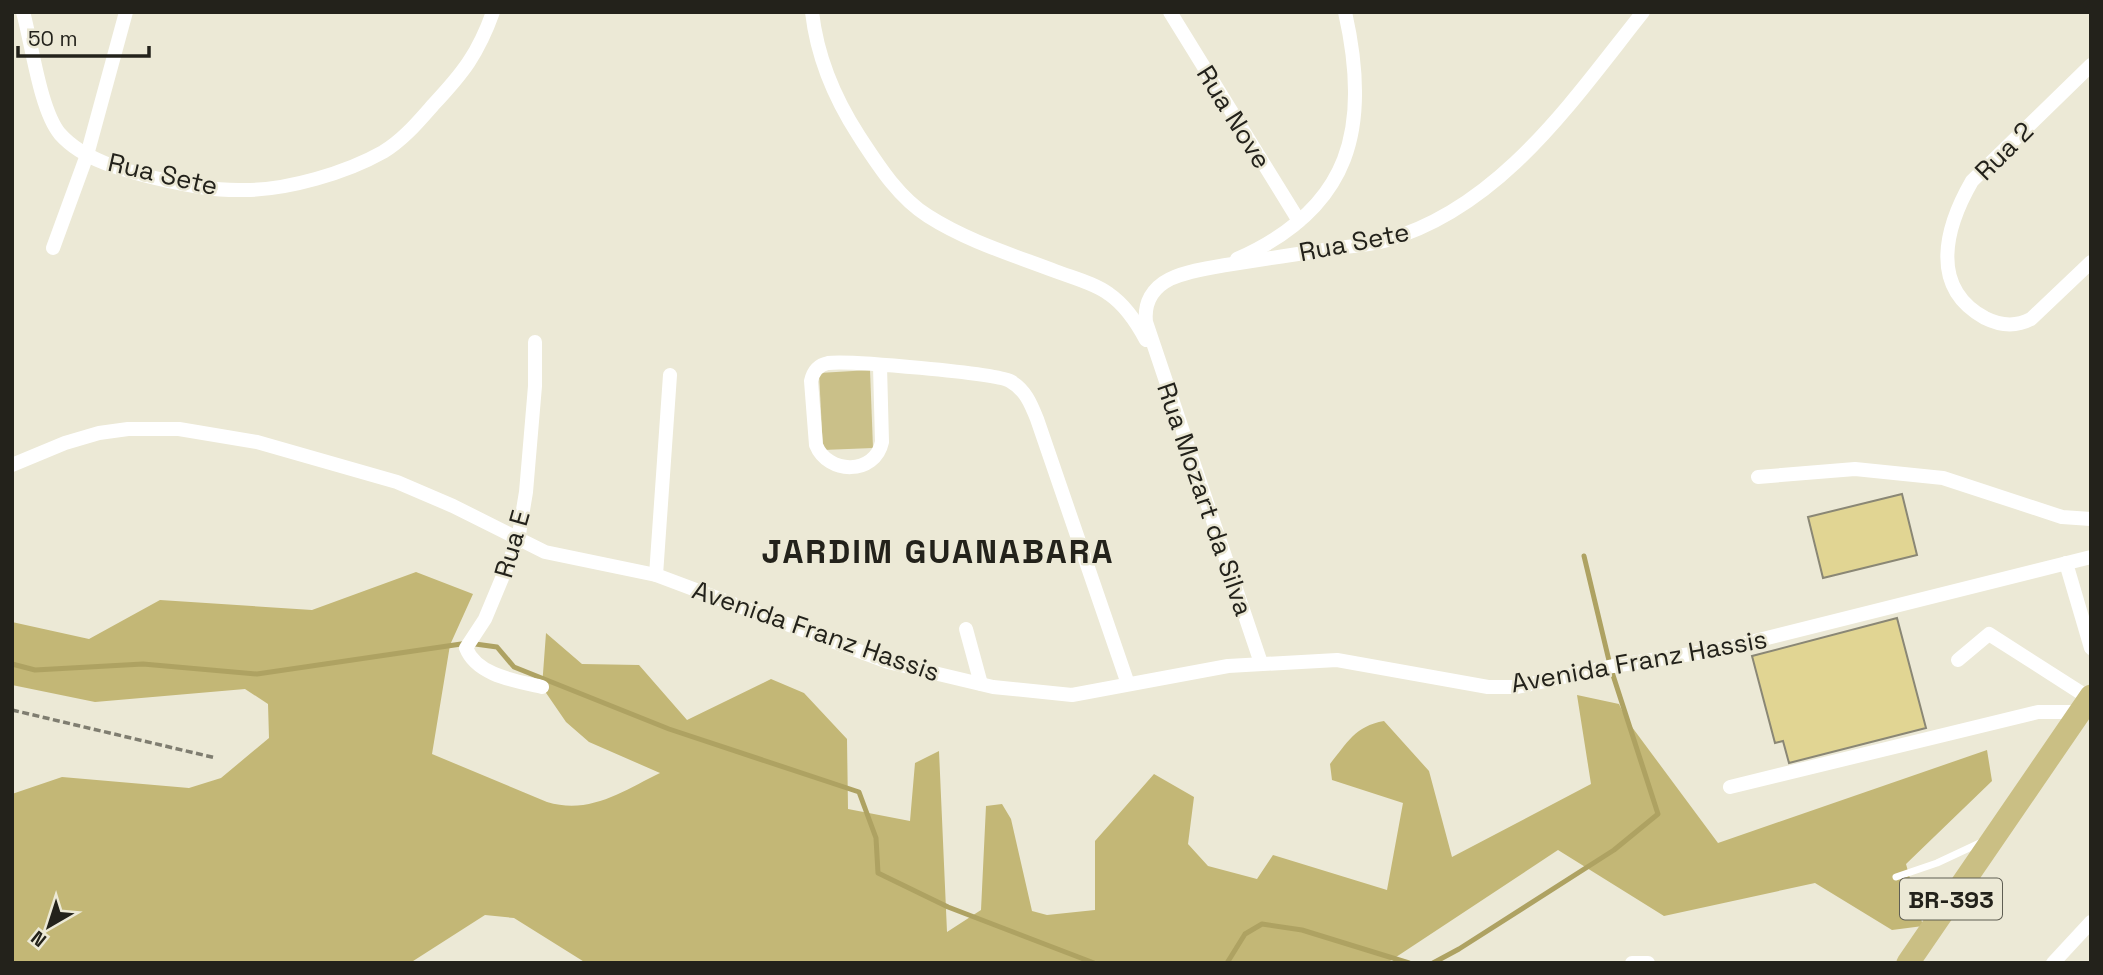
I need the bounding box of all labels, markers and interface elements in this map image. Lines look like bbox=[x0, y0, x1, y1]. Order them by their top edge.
scale bar bbox=[18, 14, 149, 58]
text: 50 m bbox=[28, 25, 78, 52]
street label: Rua Nove bbox=[1189, 59, 1279, 175]
street label: Rua 2 bbox=[1967, 114, 2041, 188]
street label: Rua Sete bbox=[105, 145, 221, 203]
street label: Rua Sete bbox=[1296, 215, 1412, 269]
street label: Rua Mozart da Silva bbox=[1149, 378, 1261, 620]
street label: Rua E bbox=[486, 506, 538, 582]
district label: JARDIM GUANABARA bbox=[762, 531, 1114, 573]
street label: Avenida Franz Hassis bbox=[688, 573, 944, 689]
street label: Avenida Franz Hassis bbox=[1508, 622, 1770, 700]
road number: BR-393 bbox=[1900, 878, 2002, 919]
north arrow bbox=[14, 891, 84, 961]
text: N bbox=[26, 925, 51, 953]

